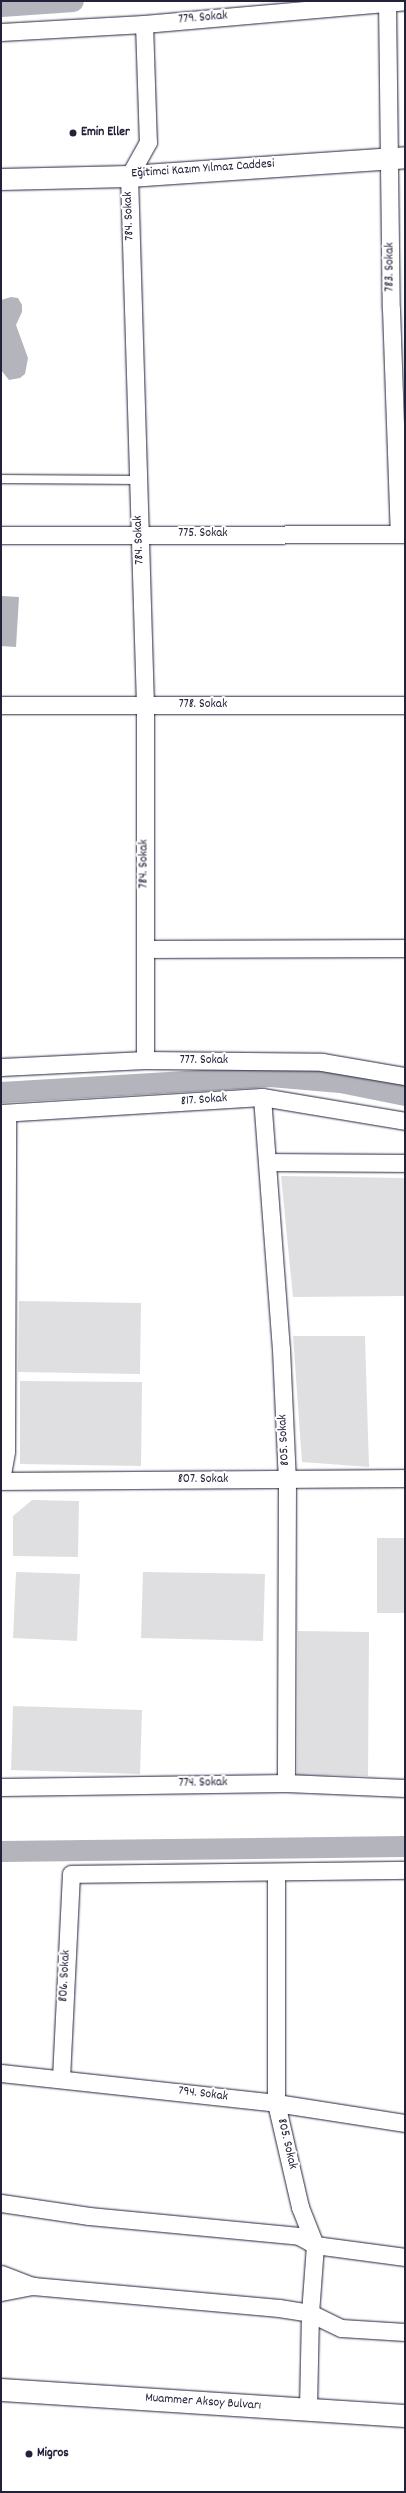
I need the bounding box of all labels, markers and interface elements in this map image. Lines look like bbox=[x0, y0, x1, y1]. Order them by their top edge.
street label: 779. Sokak bbox=[178, 9, 228, 29]
place label: Emin Eller bbox=[81, 125, 130, 141]
marker: Emin Eller bbox=[68, 128, 78, 138]
street label: Eğitimci Kazım Yılmaz Caddesi bbox=[131, 157, 275, 183]
street label: 784. Sokak bbox=[121, 191, 139, 241]
street label: 783. Sokak bbox=[383, 242, 399, 292]
street label: 784. Sokak bbox=[131, 515, 149, 565]
street label: 775. Sokak bbox=[178, 526, 228, 542]
street label: 778. Sokak bbox=[179, 697, 227, 713]
street label: 784. Sokak bbox=[137, 840, 153, 888]
street label: 777. Sokak bbox=[180, 1053, 228, 1069]
street label: 817. Sokak bbox=[180, 1092, 228, 1110]
street label: 805. Sokak bbox=[276, 1414, 294, 1466]
street label: 807. Sokak bbox=[178, 1472, 228, 1488]
street label: 774. Sokak bbox=[178, 1776, 228, 1792]
street label: 806. Sokak bbox=[57, 1950, 75, 2002]
street label: 794. Sokak bbox=[177, 2084, 229, 2106]
street label: 805. Sokak bbox=[273, 2117, 299, 2171]
street label: Muammer Aksoy Bulvarı bbox=[144, 2391, 262, 2415]
place label: Migros bbox=[37, 2446, 69, 2462]
marker: Migros bbox=[24, 2449, 34, 2459]

